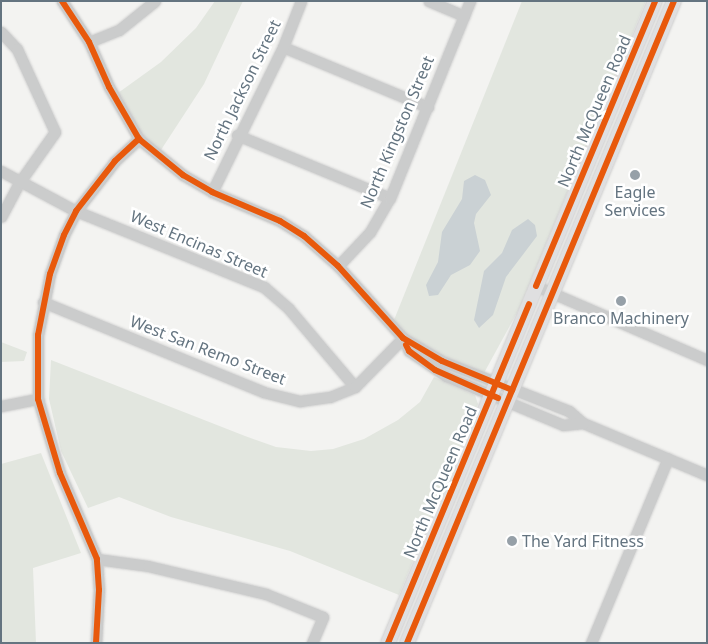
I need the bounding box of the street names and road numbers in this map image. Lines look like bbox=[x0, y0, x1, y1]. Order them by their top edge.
street label: North Jackson Street bbox=[200, 17, 284, 163]
street label: North McQueen Road bbox=[553, 32, 635, 190]
street label: North Kingston Street bbox=[356, 53, 438, 211]
street label: West Encinas Street bbox=[128, 206, 270, 282]
street label: West San Remo Street bbox=[127, 311, 289, 389]
street label: North McQueen Road bbox=[399, 403, 481, 561]

